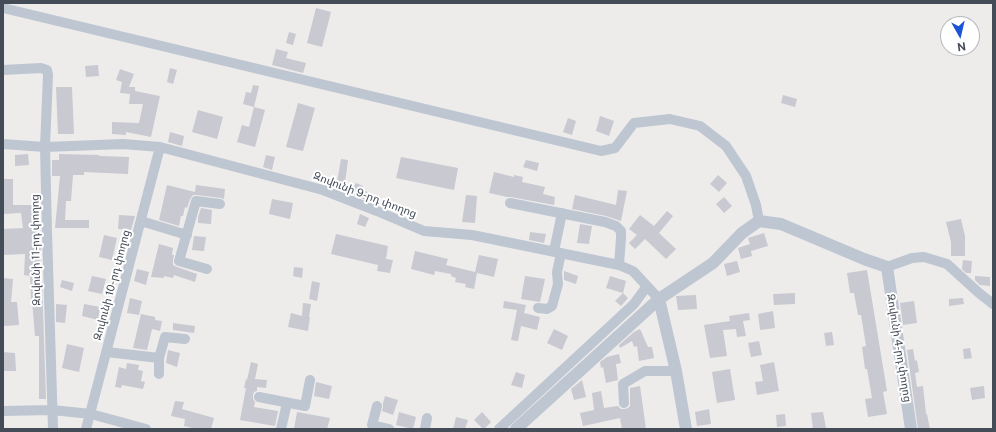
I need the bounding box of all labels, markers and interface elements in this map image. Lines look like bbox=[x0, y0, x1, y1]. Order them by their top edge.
north arrow bbox=[940, 16, 980, 56]
text: N bbox=[956, 40, 967, 53]
street label: Զովունի 9-րդ փողոց bbox=[311, 169, 419, 221]
street label: Զովունի 11-րդ փողոց bbox=[28, 194, 44, 306]
street label: Զովունի 10-րդ փողոց bbox=[91, 228, 133, 342]
street label: Զովունի 4-րդ փողոց bbox=[884, 293, 914, 403]

